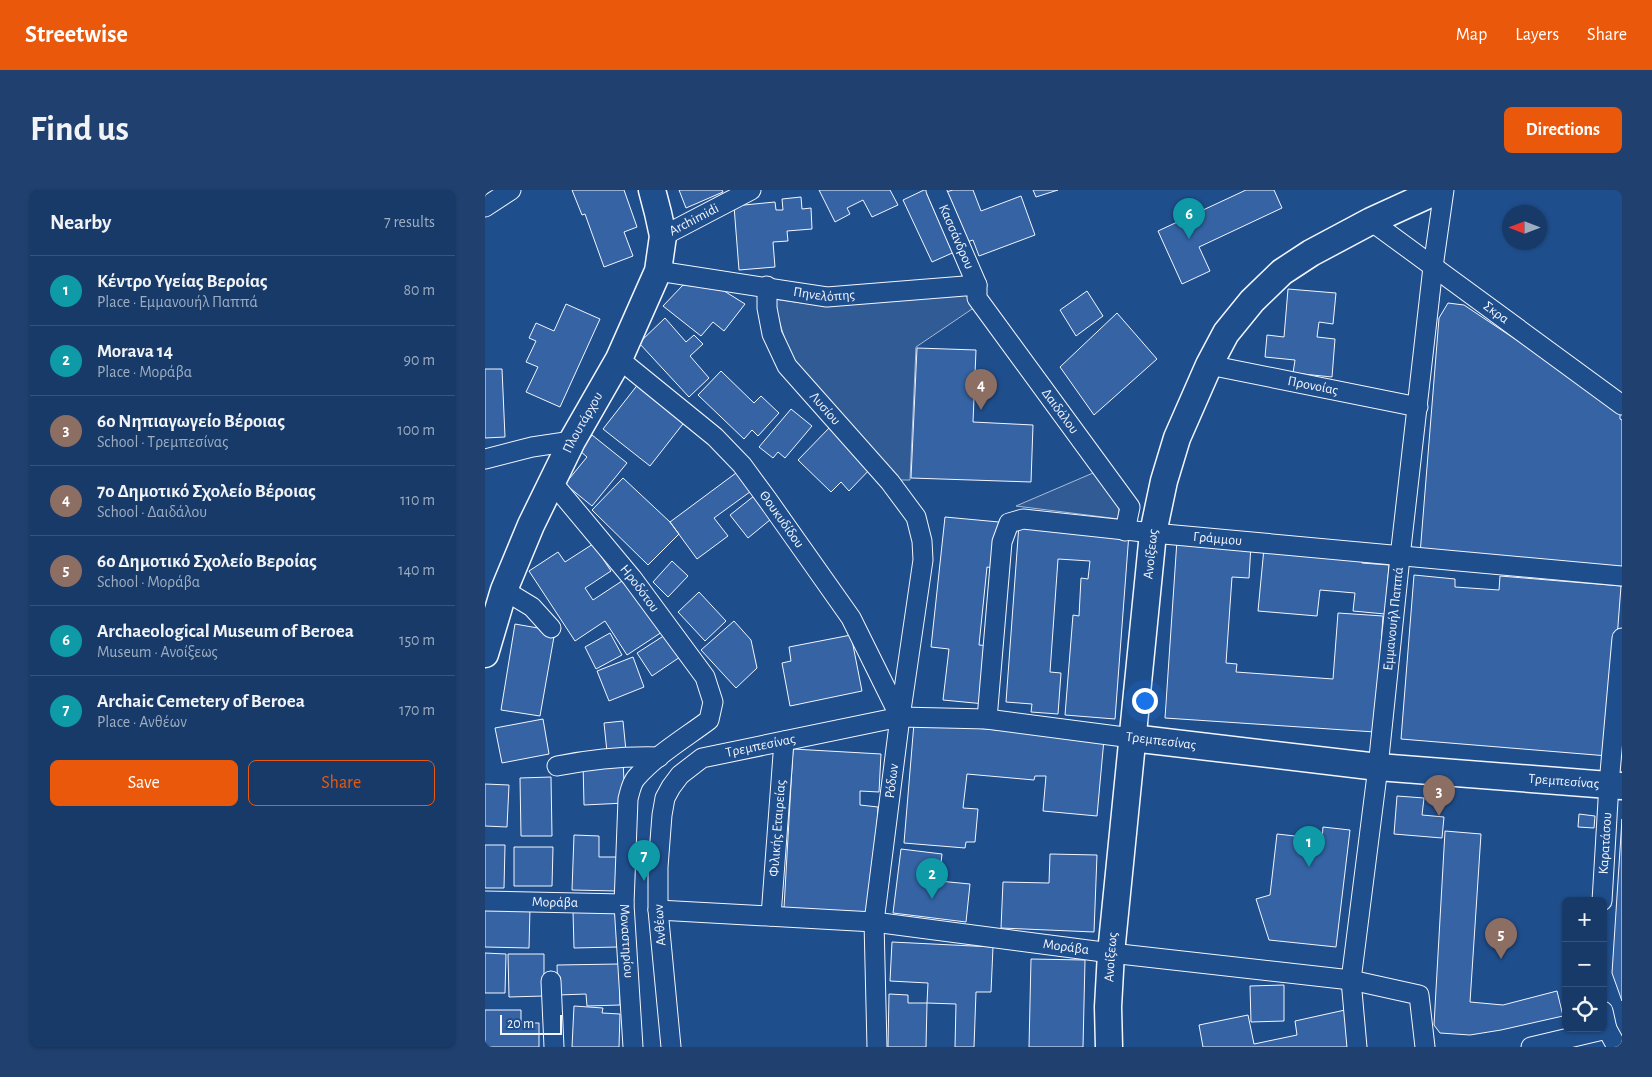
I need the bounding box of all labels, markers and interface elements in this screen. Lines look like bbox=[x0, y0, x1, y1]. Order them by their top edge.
text: Streetwise bbox=[25, 23, 128, 47]
text: Map bbox=[1456, 26, 1487, 44]
text: Layers bbox=[1515, 26, 1559, 44]
text: Share bbox=[1587, 26, 1627, 44]
button: Directions bbox=[1504, 107, 1622, 153]
text: Find us bbox=[30, 112, 129, 147]
pin: 6 bbox=[1173, 198, 1205, 239]
street label: Archimidi bbox=[667, 201, 721, 238]
street label: Κασσάνδρου bbox=[936, 202, 976, 271]
north arrow bbox=[1502, 205, 1547, 250]
text: Nearby bbox=[50, 212, 111, 233]
text: 7 results bbox=[384, 214, 435, 230]
text: Κέντρο Υγείας Βεροίας bbox=[97, 272, 268, 291]
text: 1 bbox=[63, 282, 69, 298]
text: 80 m bbox=[404, 282, 435, 298]
street label: Πηνελόπης bbox=[792, 285, 856, 304]
text: Place · Εμμανουήλ Παππά bbox=[97, 294, 258, 310]
street label: Σκρα bbox=[1481, 299, 1511, 326]
text: Morava 14 bbox=[97, 342, 173, 361]
text: 2 bbox=[62, 352, 70, 368]
text: 90 m bbox=[404, 352, 435, 368]
text: Place · Μοράβα bbox=[97, 364, 192, 380]
pin: 4 bbox=[965, 369, 997, 410]
street label: Προνοίας bbox=[1287, 374, 1340, 398]
street label: Δαιδάλου bbox=[1039, 386, 1081, 437]
street label: Πλουτάρχου bbox=[560, 390, 606, 455]
street label: Λυσίου bbox=[807, 390, 843, 428]
text: 6ο Νηπιαγωγείο Βέροιας bbox=[97, 412, 285, 431]
text: 3 bbox=[63, 422, 69, 438]
text: 100 m bbox=[397, 422, 435, 438]
text: School · Τρεμπεσίνας bbox=[97, 434, 228, 450]
text: 7ο Δημοτικό Σχολείο Βέροιας bbox=[97, 482, 316, 501]
street label: Θουκυδίδου bbox=[757, 488, 806, 551]
text: 4 bbox=[62, 492, 70, 508]
text: 110 m bbox=[400, 492, 435, 508]
text: School · Δαιδάλου bbox=[97, 504, 207, 520]
street label: Ανοίξεως bbox=[1141, 527, 1161, 580]
street label: Γράμμου bbox=[1193, 530, 1243, 548]
text: 6ο Δημοτικό Σχολείο Βεροίας bbox=[97, 552, 317, 571]
text: 5 bbox=[63, 562, 69, 578]
text: 140 m bbox=[398, 562, 435, 578]
street label: Ηροδότου bbox=[617, 562, 662, 615]
street label: Εμμανουήλ Παππά bbox=[1381, 566, 1406, 671]
text: School · Μοράβα bbox=[97, 574, 200, 590]
text: Archaeological Museum of Beroea bbox=[97, 622, 354, 641]
text: 6 bbox=[62, 632, 70, 648]
text: 150 m bbox=[399, 632, 435, 648]
text: Museum · Ανοίξεως bbox=[97, 644, 218, 660]
your location bbox=[1132, 688, 1158, 714]
text: Archaic Cemetery of Beroea bbox=[97, 692, 305, 711]
text: 7 bbox=[63, 702, 69, 718]
text: 170 m bbox=[399, 702, 435, 718]
text: Place · Ανθέων bbox=[97, 714, 187, 730]
street label: Τρεμπεσίνας bbox=[1125, 730, 1198, 752]
street label: Τρεμπεσίνας bbox=[724, 732, 797, 760]
button: Save bbox=[50, 760, 238, 806]
button: Share bbox=[248, 760, 435, 806]
street label: Ρόδων bbox=[883, 763, 901, 799]
street label: Τρεμπεσίνας bbox=[1528, 772, 1600, 791]
pin: 3 bbox=[1423, 775, 1455, 816]
street label: Φιλικής Εταιρείας bbox=[767, 779, 788, 877]
street label: Καρατάσου bbox=[1597, 812, 1614, 875]
pin: 1 bbox=[1293, 826, 1325, 867]
pin: 7 bbox=[628, 840, 660, 881]
pin: 2 bbox=[916, 858, 948, 899]
street label: Μοράβα bbox=[532, 895, 578, 910]
map controls bbox=[1562, 897, 1607, 1032]
button: + bbox=[1562, 897, 1607, 942]
street label: Μοναστηρίου bbox=[617, 904, 636, 979]
street label: Ανθέων bbox=[652, 904, 668, 946]
pin: 5 bbox=[1485, 918, 1517, 959]
street label: Ανοίξεως bbox=[1102, 931, 1120, 983]
street label: Μοράβα bbox=[1042, 937, 1090, 957]
button: − bbox=[1562, 942, 1607, 987]
button: locate bbox=[1562, 987, 1607, 1032]
scale bar bbox=[500, 1012, 563, 1035]
text: 20 m bbox=[507, 1017, 534, 1031]

